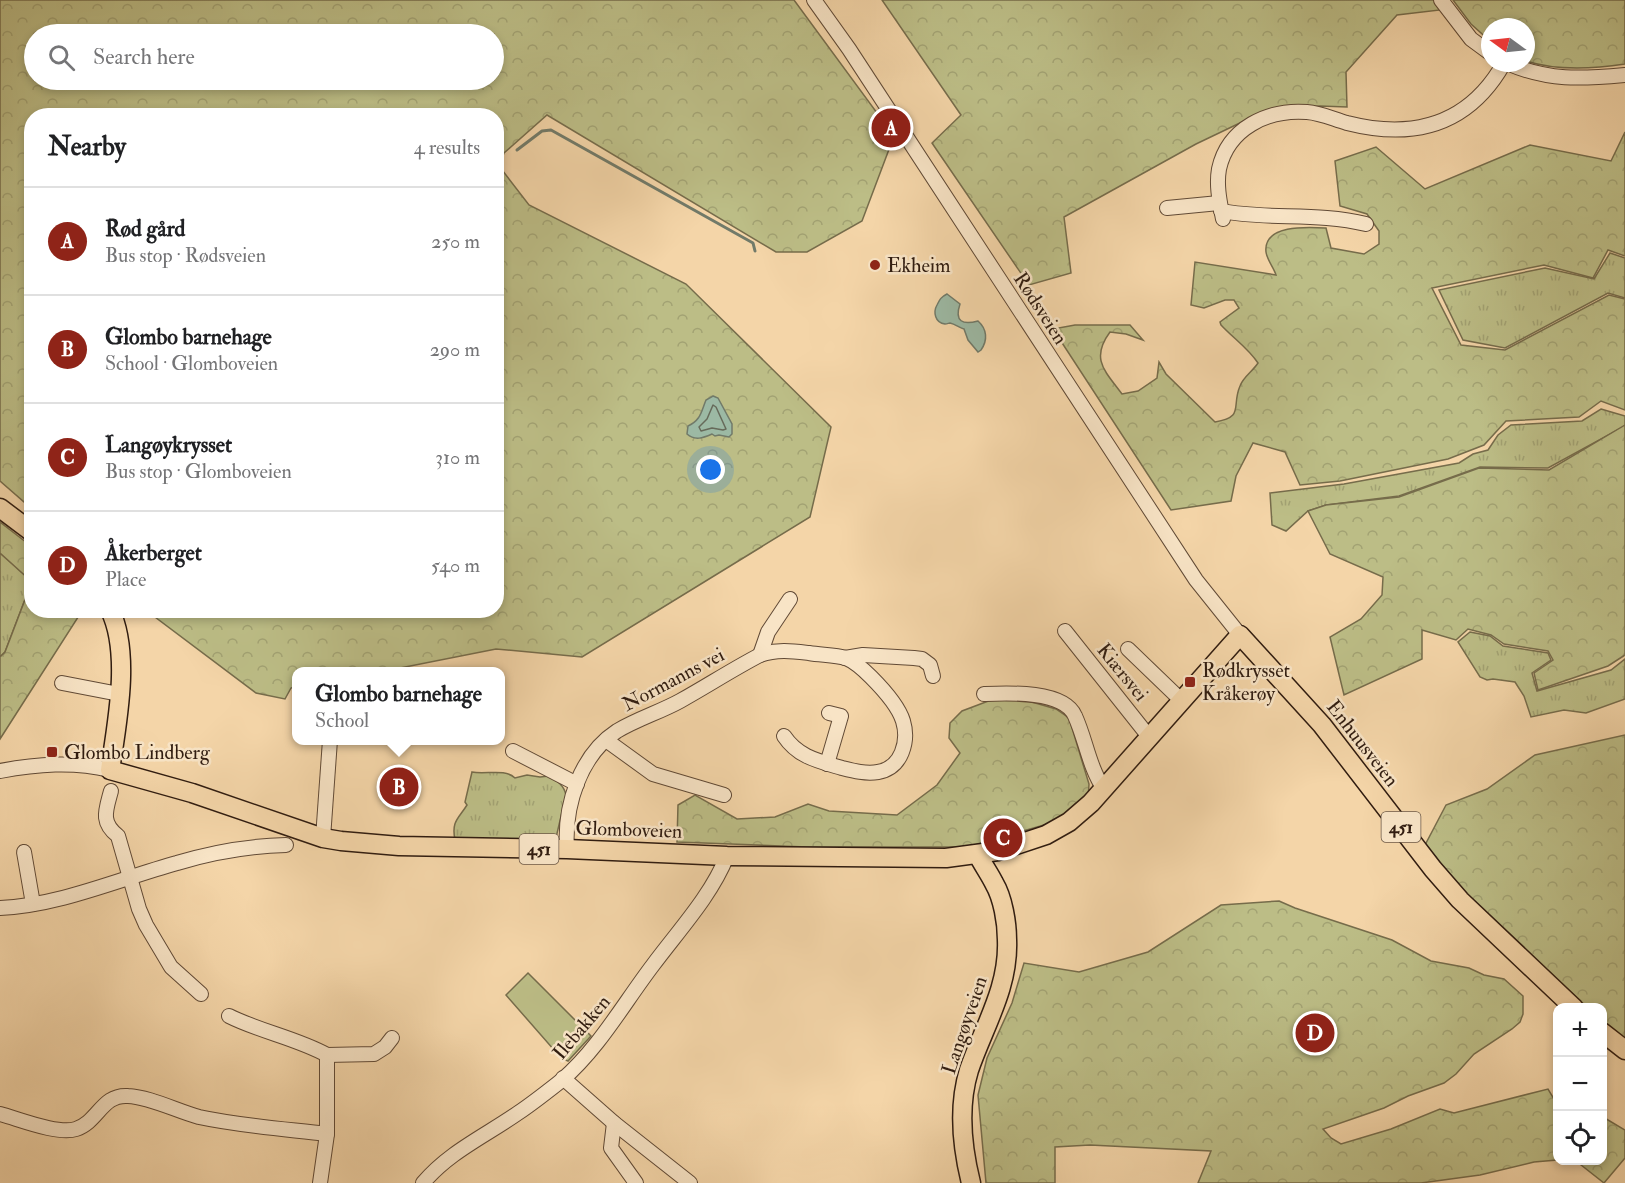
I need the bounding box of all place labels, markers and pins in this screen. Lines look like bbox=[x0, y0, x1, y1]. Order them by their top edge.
pin: A bbox=[872, 106, 910, 150]
place label: Ekheim bbox=[887, 253, 951, 278]
marker: Ekheim bbox=[868, 258, 882, 272]
place label: Rødkrysset Kråkerøy bbox=[1202, 658, 1290, 706]
marker: Rødkrysset Kråkerøy bbox=[1183, 675, 1197, 689]
place label: Glombo Lindberg bbox=[64, 740, 211, 765]
marker: Glombo Lindberg bbox=[45, 745, 59, 759]
pin: B bbox=[380, 764, 418, 810]
pin: C bbox=[984, 816, 1022, 860]
pin: D bbox=[1296, 1010, 1334, 1056]

